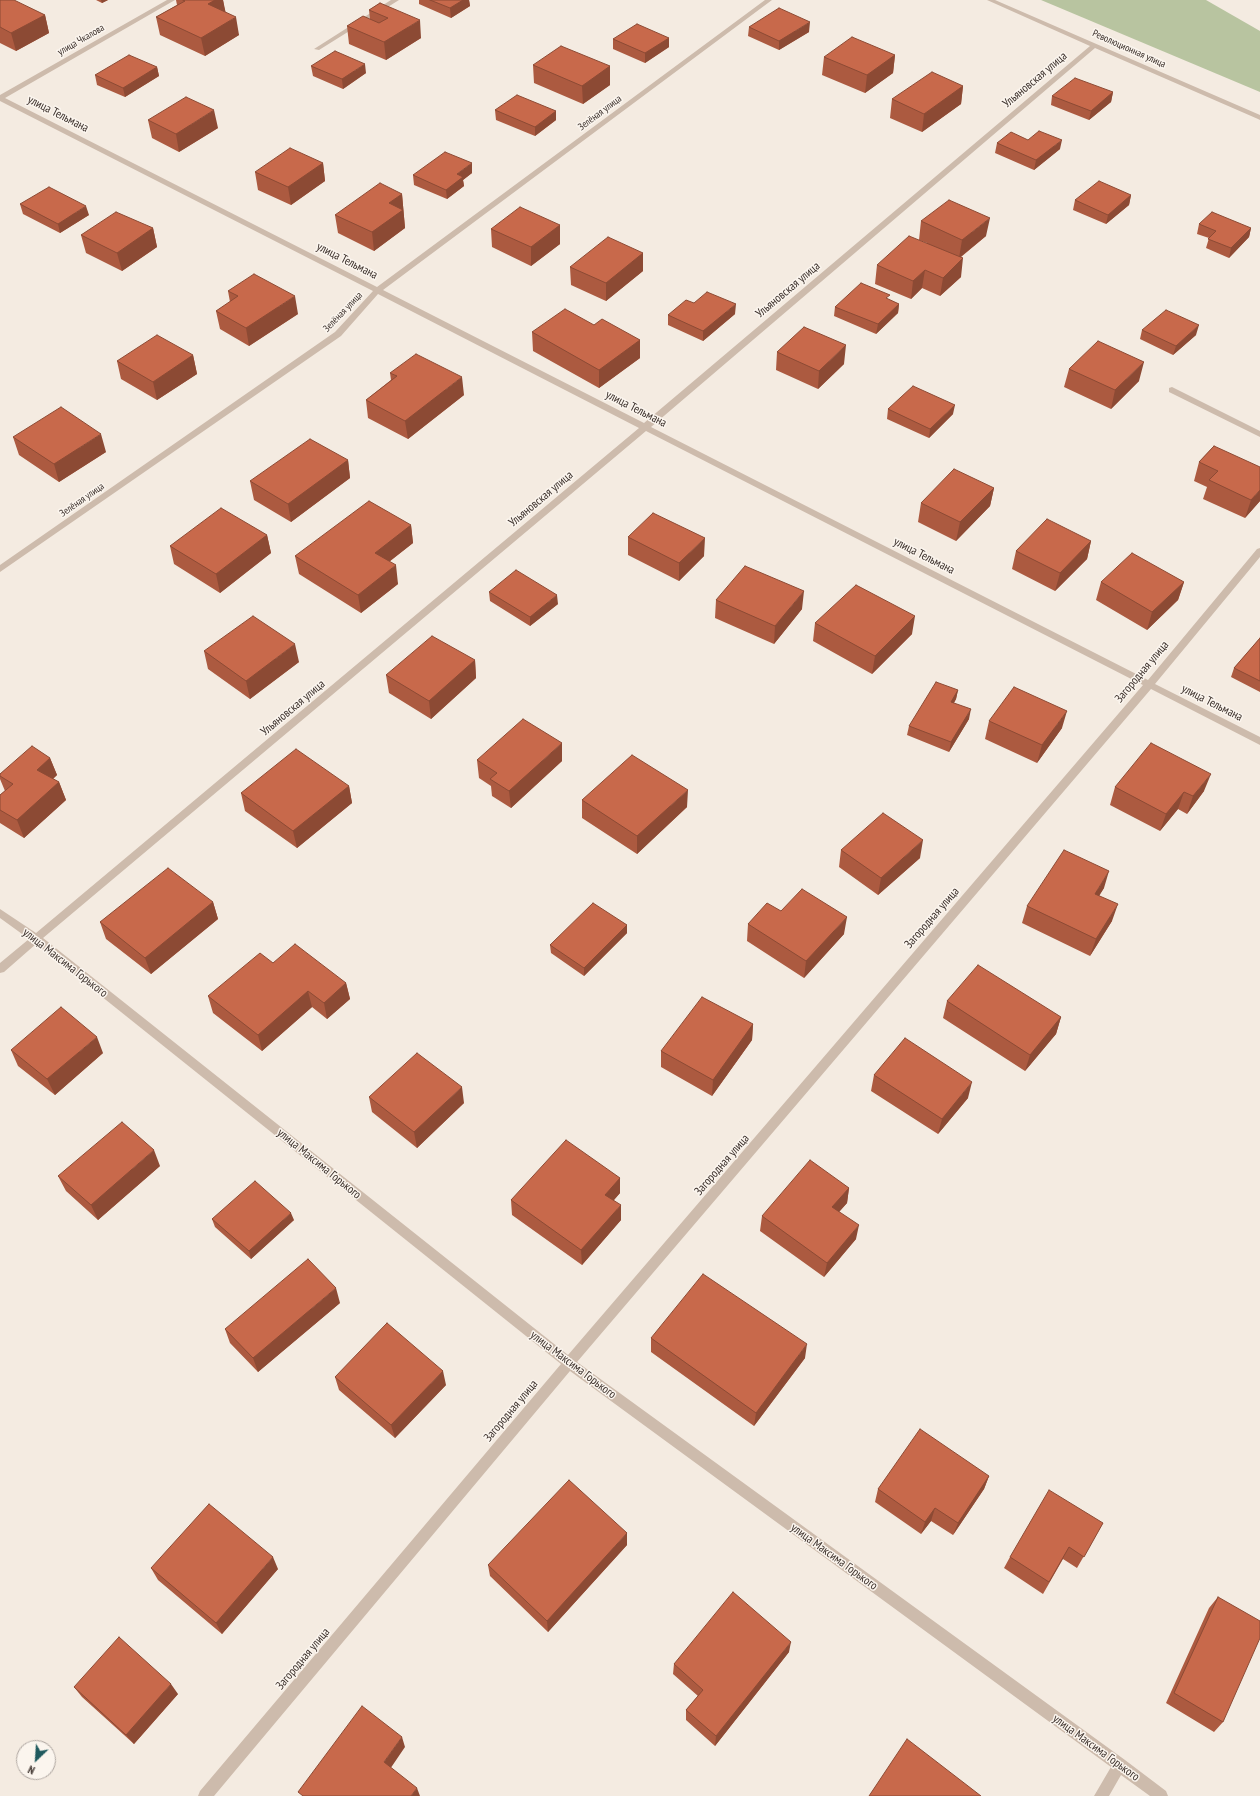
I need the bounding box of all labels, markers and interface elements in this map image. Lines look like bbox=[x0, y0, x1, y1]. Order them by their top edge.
street label: улица Чкалова bbox=[56, 22, 106, 58]
street label: Революционная улица bbox=[1091, 27, 1167, 71]
street label: Ульяновская улица bbox=[1000, 49, 1070, 111]
street label: улица Тельмана bbox=[25, 92, 91, 136]
street label: Зелёная улица bbox=[576, 93, 624, 133]
street label: улица Тельмана bbox=[314, 239, 380, 283]
street label: Ульяновская улица bbox=[753, 259, 823, 321]
street label: Зелёная улица bbox=[321, 289, 365, 335]
street label: улица Тельмана bbox=[603, 387, 669, 431]
street label: Ульяновская улица bbox=[506, 468, 576, 530]
street label: Зелёная улица bbox=[58, 480, 106, 520]
street label: улица Тельмана bbox=[891, 534, 957, 578]
street label: Загородная улица bbox=[1112, 638, 1172, 706]
street label: Ульяновская улица bbox=[258, 677, 328, 739]
street label: улица Тельмана bbox=[1179, 681, 1245, 725]
street label: Загородная улица bbox=[902, 885, 962, 951]
street label: улица Максима Горького bbox=[20, 925, 110, 1001]
street label: улица Максима Горького bbox=[274, 1126, 364, 1202]
street label: Загородная улица bbox=[692, 1132, 752, 1198]
street label: улица Максима Горького bbox=[527, 1328, 619, 1402]
street label: Загородная улица bbox=[481, 1377, 541, 1445]
street label: улица Максима Горького bbox=[788, 1521, 880, 1593]
street label: Загородная улица bbox=[273, 1625, 333, 1693]
street label: улица Максима Горького bbox=[1050, 1712, 1142, 1784]
north arrow bbox=[16, 1740, 56, 1780]
text: N bbox=[26, 1762, 37, 1778]

